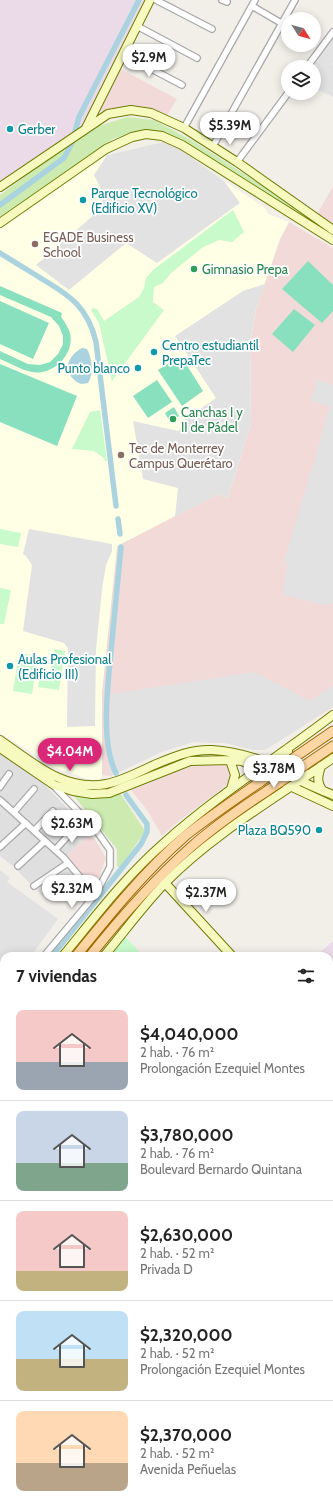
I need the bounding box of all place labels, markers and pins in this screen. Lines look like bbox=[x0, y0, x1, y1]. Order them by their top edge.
pin: $2.9M bbox=[121, 44, 177, 78]
pin: $5.39M bbox=[197, 112, 263, 146]
place label: Gerber bbox=[18, 121, 56, 137]
marker: Gerber bbox=[5, 124, 15, 134]
place label: Parque Tecnológico (Edificio XV) bbox=[91, 185, 198, 216]
marker: Parque Tecnológico (Edificio XV) bbox=[78, 195, 88, 205]
place label: EGADE Business School bbox=[43, 229, 134, 260]
marker: EGADE Business School bbox=[30, 239, 40, 249]
place label: Gimnasio Prepa bbox=[202, 261, 289, 277]
marker: Gimnasio Prepa bbox=[189, 264, 199, 274]
place label: Centro estudiantil PrepaTec bbox=[162, 337, 259, 368]
marker: Centro estudiantil PrepaTec bbox=[149, 347, 159, 357]
place label: Punto blanco bbox=[58, 360, 130, 376]
marker: Punto blanco bbox=[133, 363, 143, 373]
place label: Canchas I y II de Pádel bbox=[181, 404, 243, 435]
marker: Canchas I y II de Pádel bbox=[168, 414, 178, 424]
place label: Tec de Monterrey Campus Querétaro bbox=[129, 440, 233, 471]
marker: Tec de Monterrey Campus Querétaro bbox=[116, 450, 126, 460]
place label: Aulas Profesional (Edificio III) bbox=[18, 651, 111, 682]
marker: Aulas Profesional (Edificio III) bbox=[5, 661, 15, 671]
pin: $4.04M bbox=[37, 738, 103, 772]
pin: $3.78M bbox=[241, 755, 307, 789]
pin: $2.63M bbox=[39, 810, 105, 844]
place label: Plaza BQ590 bbox=[238, 822, 311, 838]
marker: Plaza BQ590 bbox=[314, 825, 324, 835]
pin: $2.32M bbox=[39, 875, 105, 909]
pin: $2.37M bbox=[173, 879, 239, 913]

